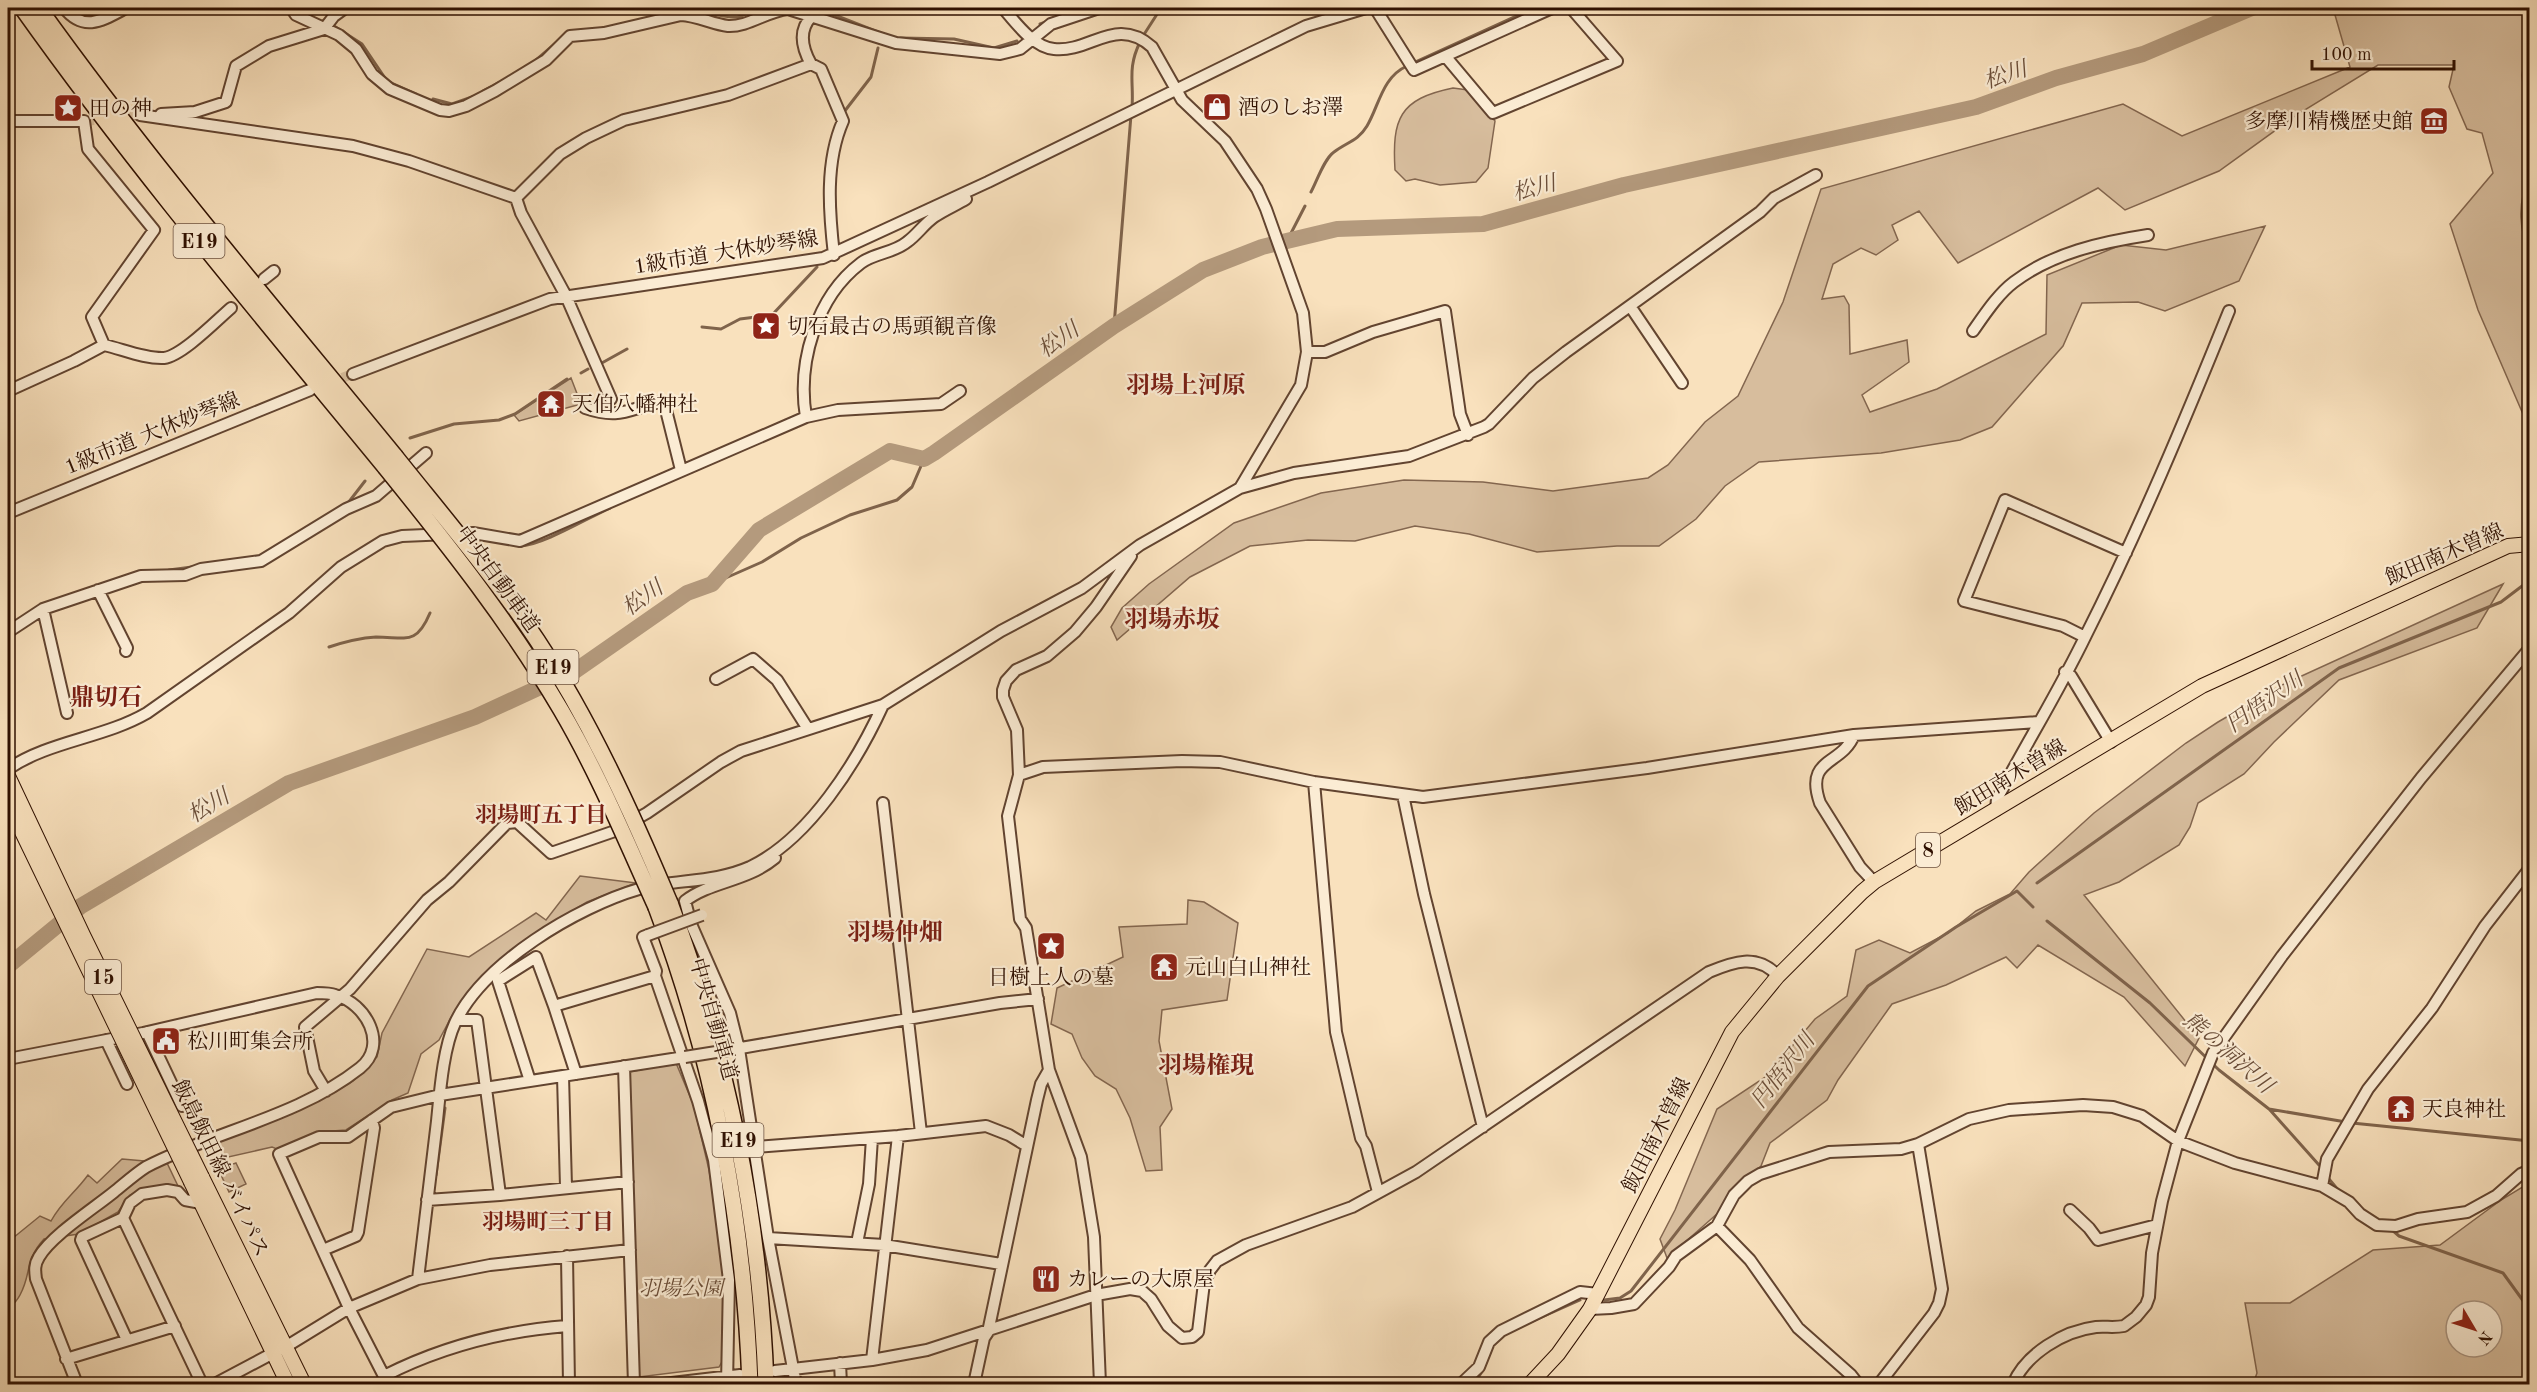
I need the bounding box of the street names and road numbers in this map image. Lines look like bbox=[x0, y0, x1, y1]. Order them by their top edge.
road number: E19 bbox=[174, 224, 224, 258]
street label: 1級市道 大休妙琴線 bbox=[632, 227, 820, 278]
street label: 1級市道 大休妙琴線 bbox=[62, 388, 243, 479]
street label: 飯田南木曽線 bbox=[2382, 519, 2507, 590]
street label: 中央自動車道 bbox=[451, 522, 544, 637]
road number: E19 bbox=[528, 650, 578, 684]
street label: 飯田南木曽線 bbox=[1950, 735, 2070, 820]
road number: 8 bbox=[1916, 833, 1940, 867]
street label: 中央自動車道 bbox=[685, 955, 742, 1083]
road number: 15 bbox=[85, 960, 121, 994]
street label: 飯田南木曽線 bbox=[1618, 1074, 1695, 1197]
street label: 飯島飯田線 バイパス bbox=[168, 1076, 274, 1261]
road number: E19 bbox=[712, 1123, 764, 1157]

